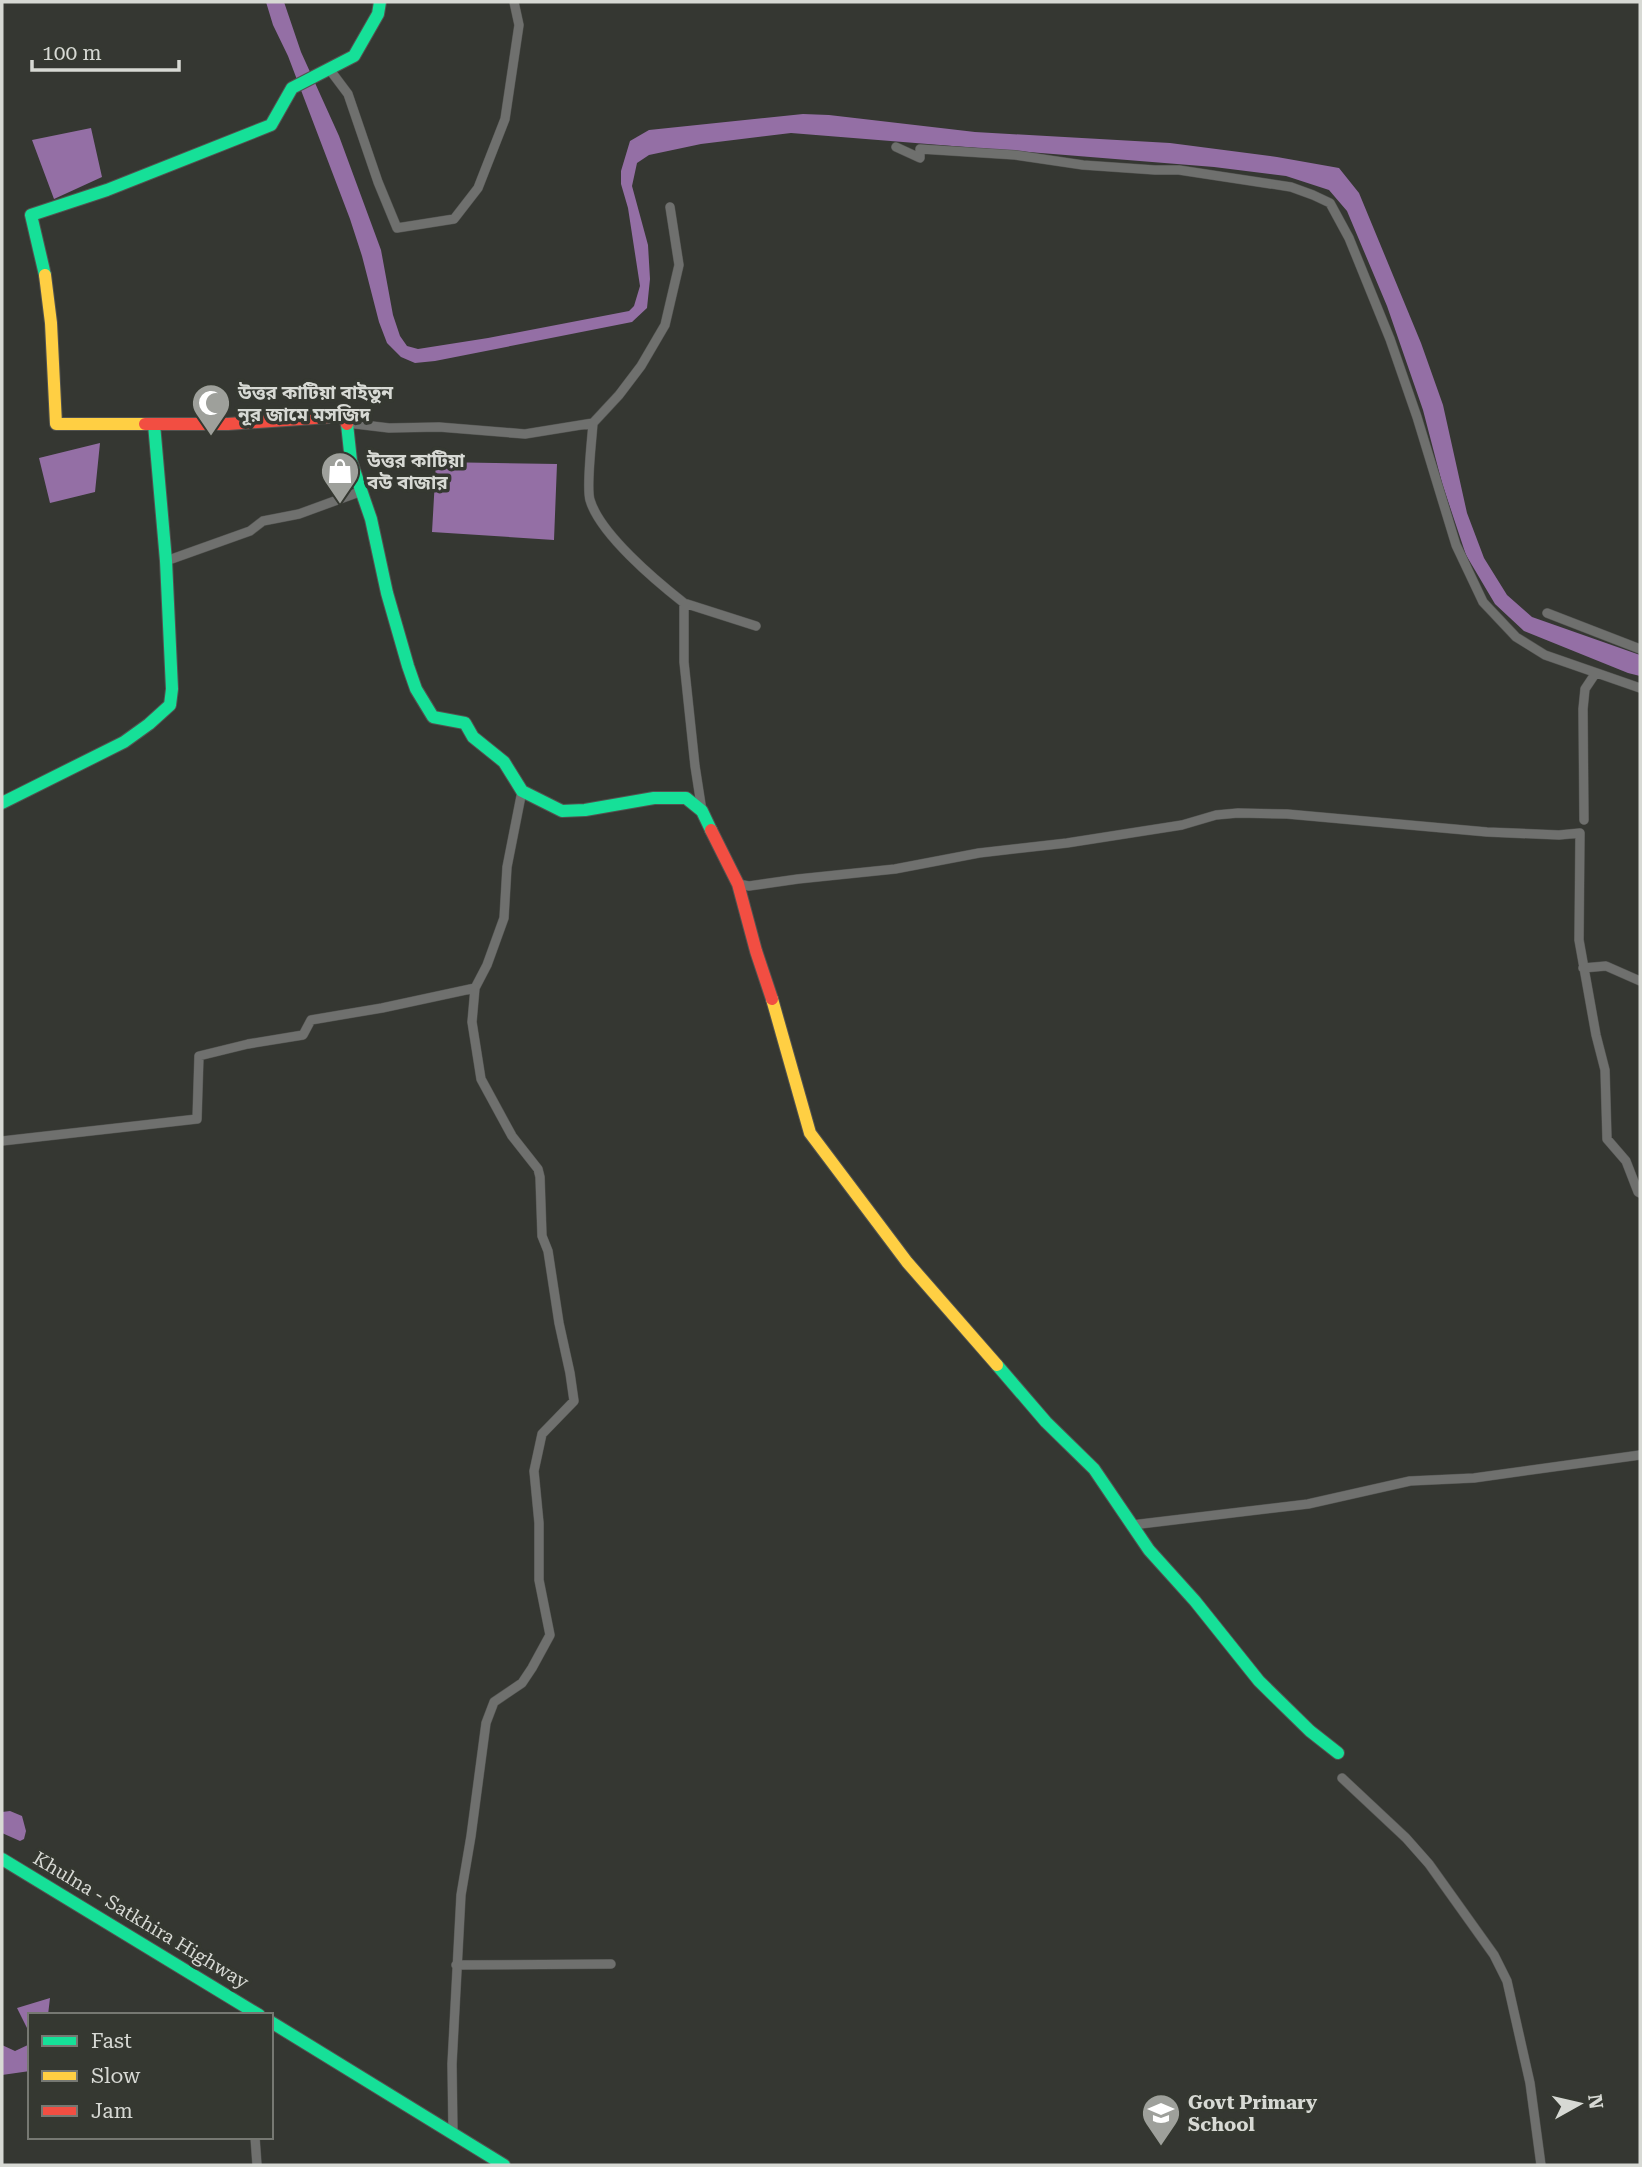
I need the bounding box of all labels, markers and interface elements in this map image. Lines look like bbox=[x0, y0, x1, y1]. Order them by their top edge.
scale bar bbox=[32, 28, 178, 72]
text: 100 m bbox=[42, 41, 102, 65]
place label: উত্তর কাটিয়া বাইতুন নূর জামে মসজিদ bbox=[237, 381, 394, 426]
mosque icon: উত্তর কাটিয়া বাইতুন নূর জামে মসজিদ bbox=[190, 382, 232, 437]
place label: উত্তর কাটিয়া বউ বাজার bbox=[366, 449, 465, 494]
shop icon: উত্তর কাটিয়া বউ বাজার bbox=[319, 450, 361, 505]
street label: Khulna - Satkhira Highway bbox=[29, 1846, 254, 1994]
legend bbox=[28, 2013, 273, 2139]
text: Fast bbox=[91, 2029, 132, 2053]
text: Slow bbox=[91, 2064, 141, 2088]
north arrow bbox=[1544, 2069, 1614, 2139]
place label: Govt Primary School bbox=[1188, 2091, 1318, 2136]
school or university icon: Govt Primary School bbox=[1140, 2092, 1182, 2147]
text: N bbox=[1583, 2093, 1608, 2111]
text: Jam bbox=[91, 2099, 133, 2123]

